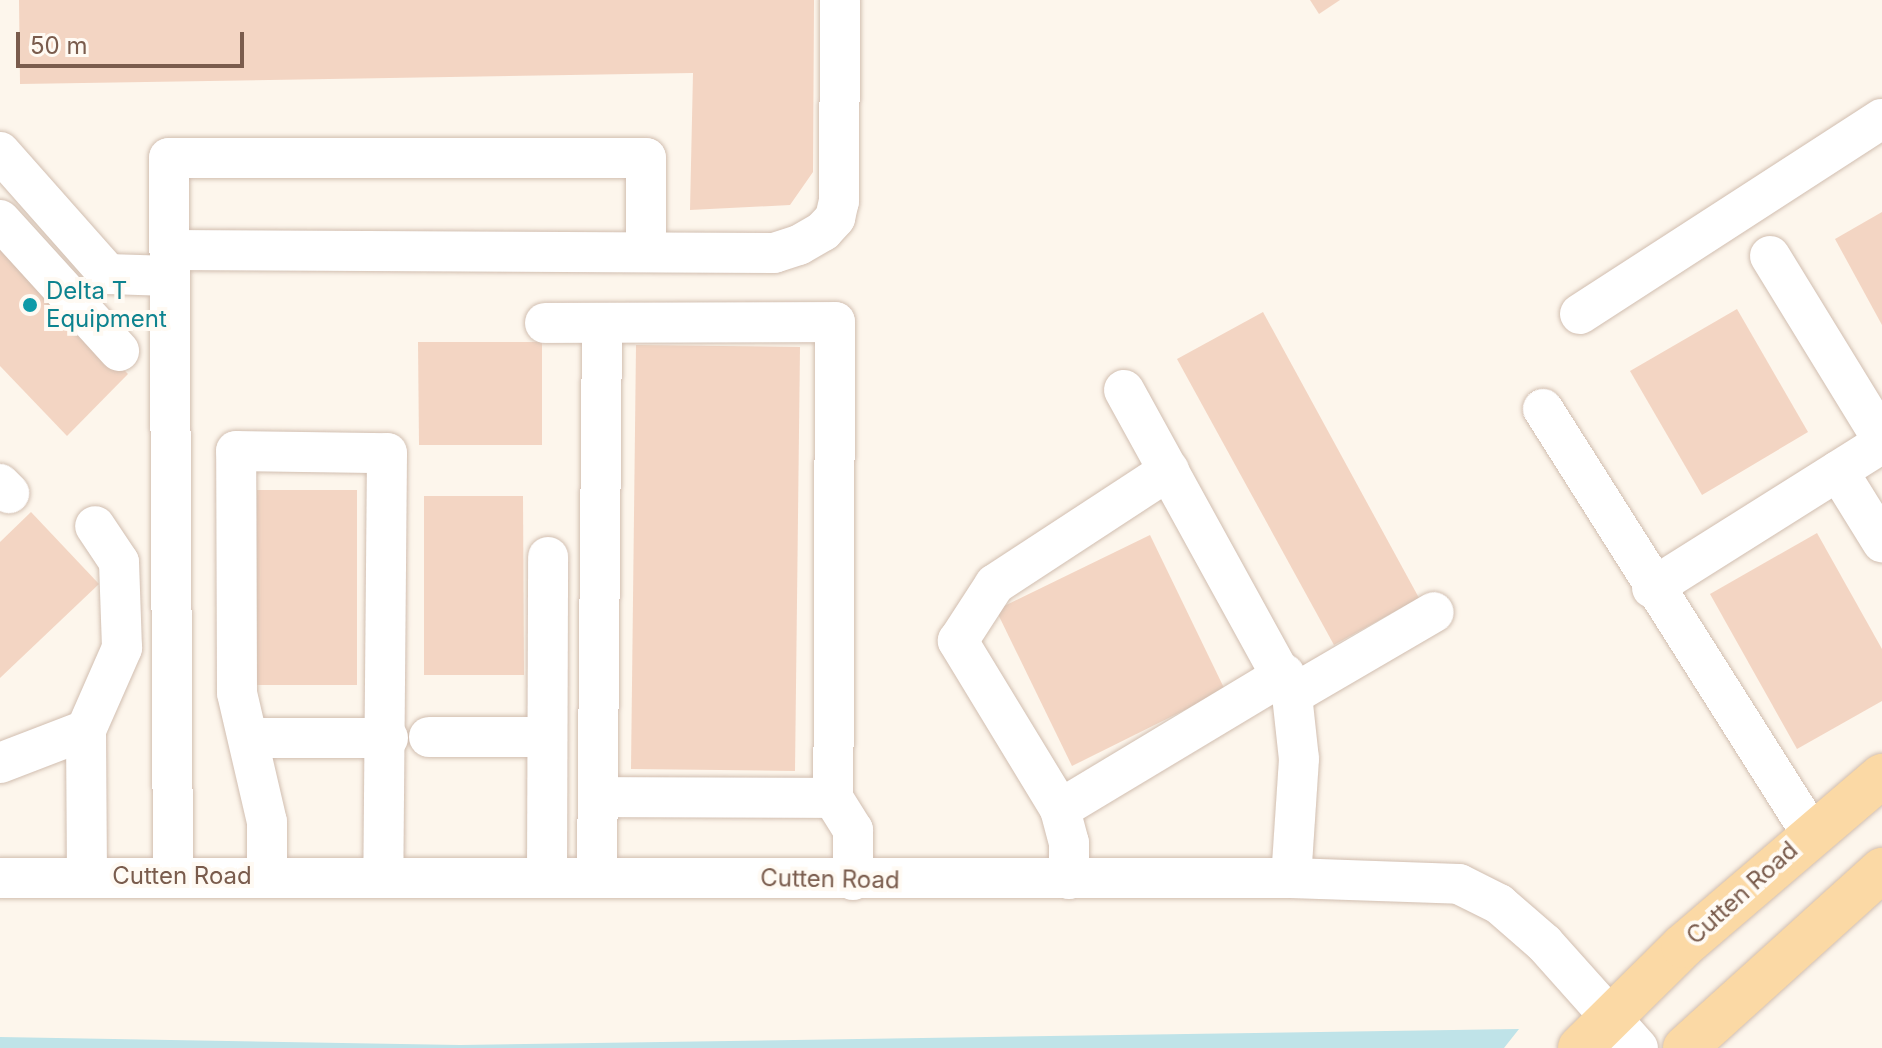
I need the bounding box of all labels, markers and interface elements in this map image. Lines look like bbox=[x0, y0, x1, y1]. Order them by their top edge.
scale bar bbox=[20, 16, 248, 66]
text: 50 m bbox=[30, 31, 88, 60]
place label: Delta T Equipment bbox=[46, 277, 167, 333]
marker: Delta T Equipment bbox=[21, 296, 39, 314]
street label: Cutten Road bbox=[1681, 836, 1803, 950]
street label: Cutten Road bbox=[112, 862, 252, 890]
street label: Cutten Road bbox=[760, 863, 900, 895]

